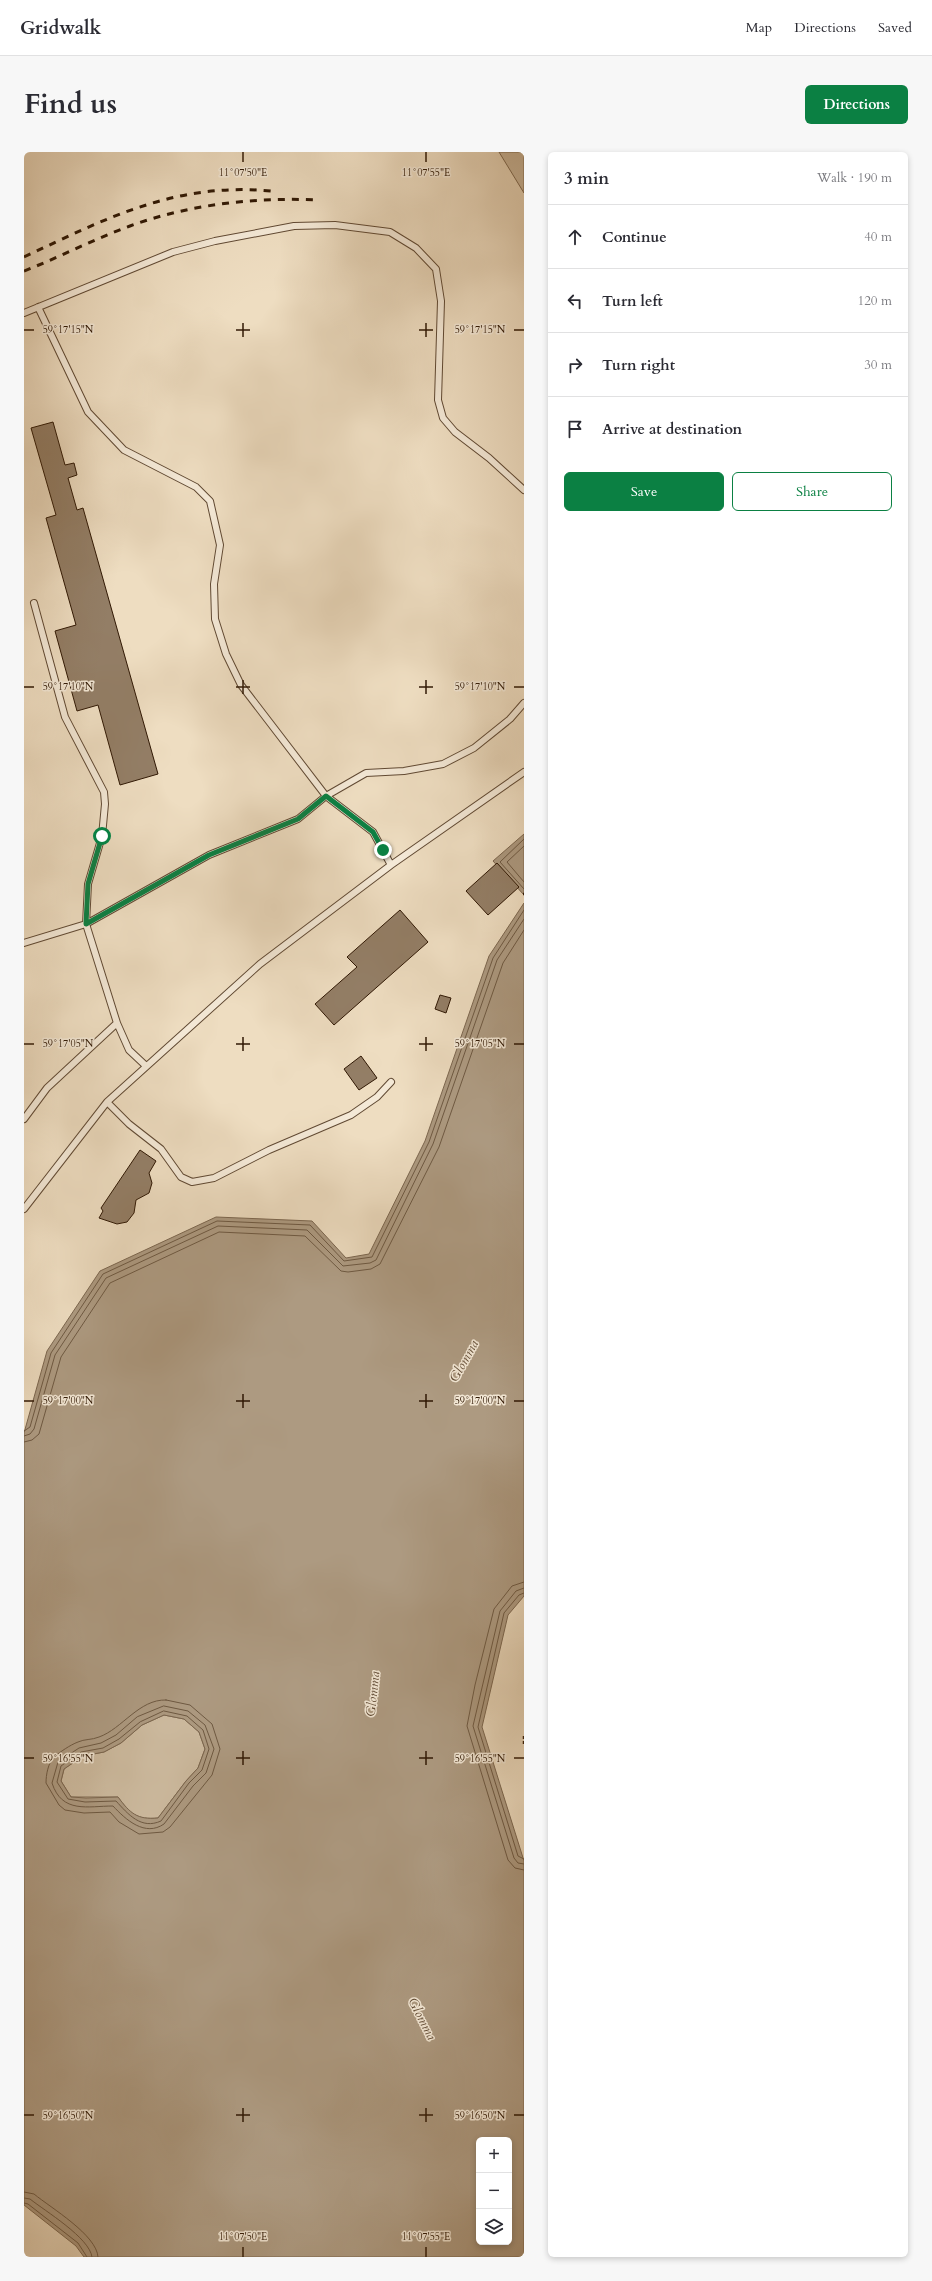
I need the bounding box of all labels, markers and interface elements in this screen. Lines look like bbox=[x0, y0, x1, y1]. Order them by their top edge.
text: Gridwalk bbox=[20, 15, 101, 41]
text: Map bbox=[746, 18, 772, 37]
text: Directions bbox=[794, 18, 856, 37]
text: Saved bbox=[878, 18, 912, 37]
text: Find us bbox=[24, 85, 117, 123]
button: Directions bbox=[805, 85, 908, 124]
text: 11°07'50"E bbox=[219, 166, 267, 180]
text: 11°07'55"E bbox=[402, 166, 450, 180]
text: 3 min bbox=[564, 167, 609, 190]
text: Walk · 190 m bbox=[817, 169, 892, 187]
icon: ahead bbox=[564, 226, 586, 248]
text: Continue bbox=[602, 227, 667, 247]
text: 40 m bbox=[864, 228, 892, 246]
icon: left bbox=[564, 290, 586, 312]
text: Turn left bbox=[602, 291, 663, 311]
text: 120 m bbox=[858, 292, 892, 310]
text: 59°17'15"N bbox=[43, 323, 94, 337]
text: 59°17'15"N bbox=[455, 323, 506, 337]
icon: right bbox=[564, 354, 586, 376]
text: Turn right bbox=[602, 355, 675, 375]
text: 30 m bbox=[864, 356, 892, 374]
icon: arrive bbox=[564, 418, 586, 440]
text: Arrive at destination bbox=[602, 419, 742, 439]
button: Save bbox=[564, 472, 724, 511]
button: Share bbox=[732, 472, 892, 511]
text: 59°17'10"N bbox=[43, 680, 94, 694]
text: 59°17'10"N bbox=[455, 680, 506, 694]
route start bbox=[93, 827, 111, 845]
route end bbox=[374, 841, 392, 859]
text: 59°17'05"N bbox=[43, 1037, 94, 1051]
text: 59°17'05"N bbox=[455, 1037, 506, 1051]
water label: Glomma bbox=[445, 1337, 483, 1385]
text: 59°17'00"N bbox=[43, 1394, 94, 1408]
text: 59°17'00"N bbox=[455, 1394, 506, 1408]
water label: Glomma bbox=[362, 1670, 384, 1718]
text: 59°16'55"N bbox=[43, 1752, 94, 1766]
text: 59°16'55"N bbox=[455, 1752, 506, 1766]
water label: Glomma bbox=[404, 1995, 440, 2043]
text: 59°16'50"N bbox=[43, 2109, 94, 2123]
text: 59°16'50"N bbox=[455, 2109, 506, 2123]
map controls bbox=[476, 2137, 512, 2245]
button: + bbox=[476, 2137, 512, 2173]
button: − bbox=[476, 2173, 512, 2209]
button: layers bbox=[476, 2209, 512, 2245]
text: 11°07'50"E bbox=[219, 2230, 267, 2244]
text: 11°07'55"E bbox=[402, 2230, 450, 2244]

